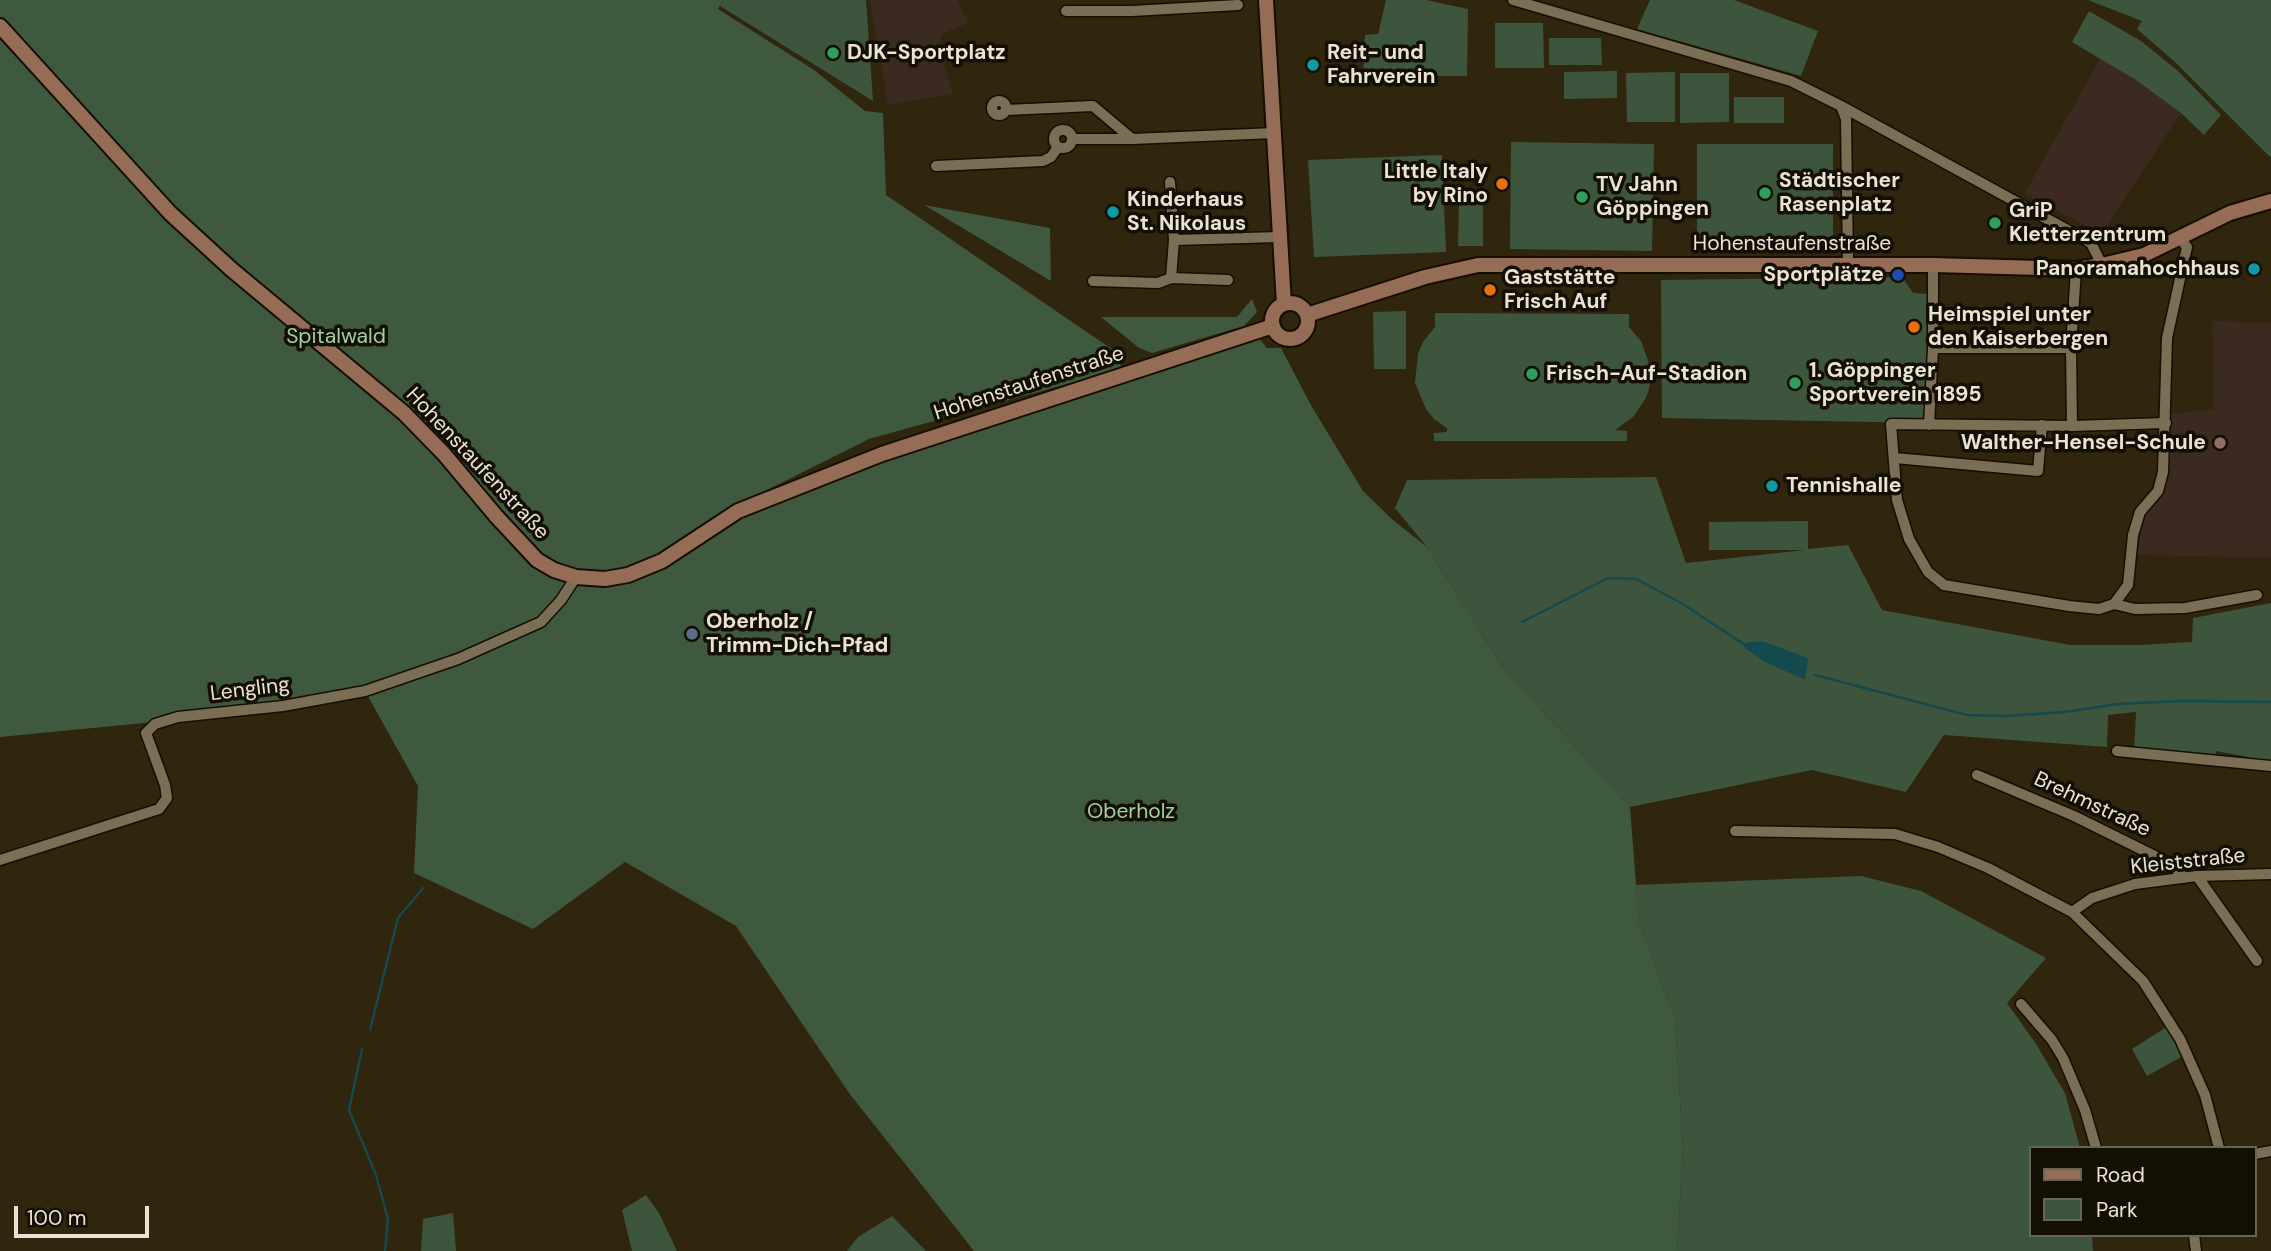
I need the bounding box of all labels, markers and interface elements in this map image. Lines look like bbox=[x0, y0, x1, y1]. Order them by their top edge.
place label: DJK-Sportplatz bbox=[847, 40, 1006, 66]
place label: Reit- und Fahrverein bbox=[1327, 40, 1435, 90]
marker: DJK-Sportplatz bbox=[825, 45, 841, 61]
marker: Reit- und Fahrverein bbox=[1305, 57, 1321, 73]
place label: Little Italy by Rino bbox=[1384, 159, 1488, 209]
place label: Städtischer Rasenplatz bbox=[1779, 168, 1900, 218]
place label: TV Jahn Göppingen bbox=[1596, 172, 1709, 222]
marker: Little Italy by Rino bbox=[1494, 176, 1510, 192]
marker: Städtischer Rasenplatz bbox=[1757, 185, 1773, 201]
place label: Kinderhaus St. Nikolaus bbox=[1127, 187, 1246, 237]
marker: TV Jahn Göppingen bbox=[1574, 189, 1590, 205]
place label: GriP Kletterzentrum bbox=[2009, 198, 2166, 248]
marker: Kinderhaus St. Nikolaus bbox=[1105, 204, 1121, 220]
marker: GriP Kletterzentrum bbox=[1987, 215, 2003, 231]
street label: Hohenstaufenstraße bbox=[1693, 231, 1891, 257]
place label: Panoramahochhaus bbox=[2036, 256, 2240, 282]
marker: Panoramahochhaus bbox=[2246, 261, 2262, 277]
place label: Sportplätze bbox=[1763, 262, 1884, 288]
place label: Gaststätte Frisch Auf bbox=[1504, 265, 1615, 315]
marker: Sportplätze bbox=[1890, 267, 1906, 283]
marker: Gaststätte Frisch Auf bbox=[1482, 282, 1498, 298]
place label: Heimspiel unter den Kaiserbergen bbox=[1928, 302, 2108, 352]
marker: Heimspiel unter den Kaiserbergen bbox=[1906, 319, 1922, 335]
park label: Spitalwald bbox=[286, 324, 386, 350]
street label: Hohenstaufenstraße bbox=[931, 341, 1127, 427]
place label: 1. Göppinger Sportverein 1895 bbox=[1809, 358, 1981, 408]
place label: Frisch-Auf-Stadion bbox=[1546, 361, 1747, 387]
marker: Frisch-Auf-Stadion bbox=[1524, 366, 1540, 382]
marker: 1. Göppinger Sportverein 1895 bbox=[1787, 375, 1803, 391]
street label: Hohenstaufenstraße bbox=[400, 383, 554, 545]
place label: Walther-Hensel-Schule bbox=[1961, 430, 2206, 456]
marker: Walther-Hensel-Schule bbox=[2212, 435, 2228, 451]
place label: Tennishalle bbox=[1786, 473, 1901, 499]
marker: Tennishalle bbox=[1764, 478, 1780, 494]
place label: Oberholz / Trimm-Dich-Pfad bbox=[706, 609, 888, 659]
marker: Oberholz / Trimm-Dich-Pfad bbox=[684, 626, 700, 642]
street label: Lengling bbox=[209, 673, 291, 707]
street label: Brehmstraße bbox=[2030, 767, 2154, 843]
park label: Oberholz bbox=[1087, 799, 1175, 825]
street label: Kleiststraße bbox=[2129, 843, 2247, 881]
legend bbox=[2030, 1146, 2257, 1237]
text: Road bbox=[2096, 1161, 2145, 1189]
scale bar bbox=[18, 1192, 152, 1236]
text: Park bbox=[2096, 1196, 2137, 1224]
text: 100 m bbox=[27, 1204, 87, 1232]

